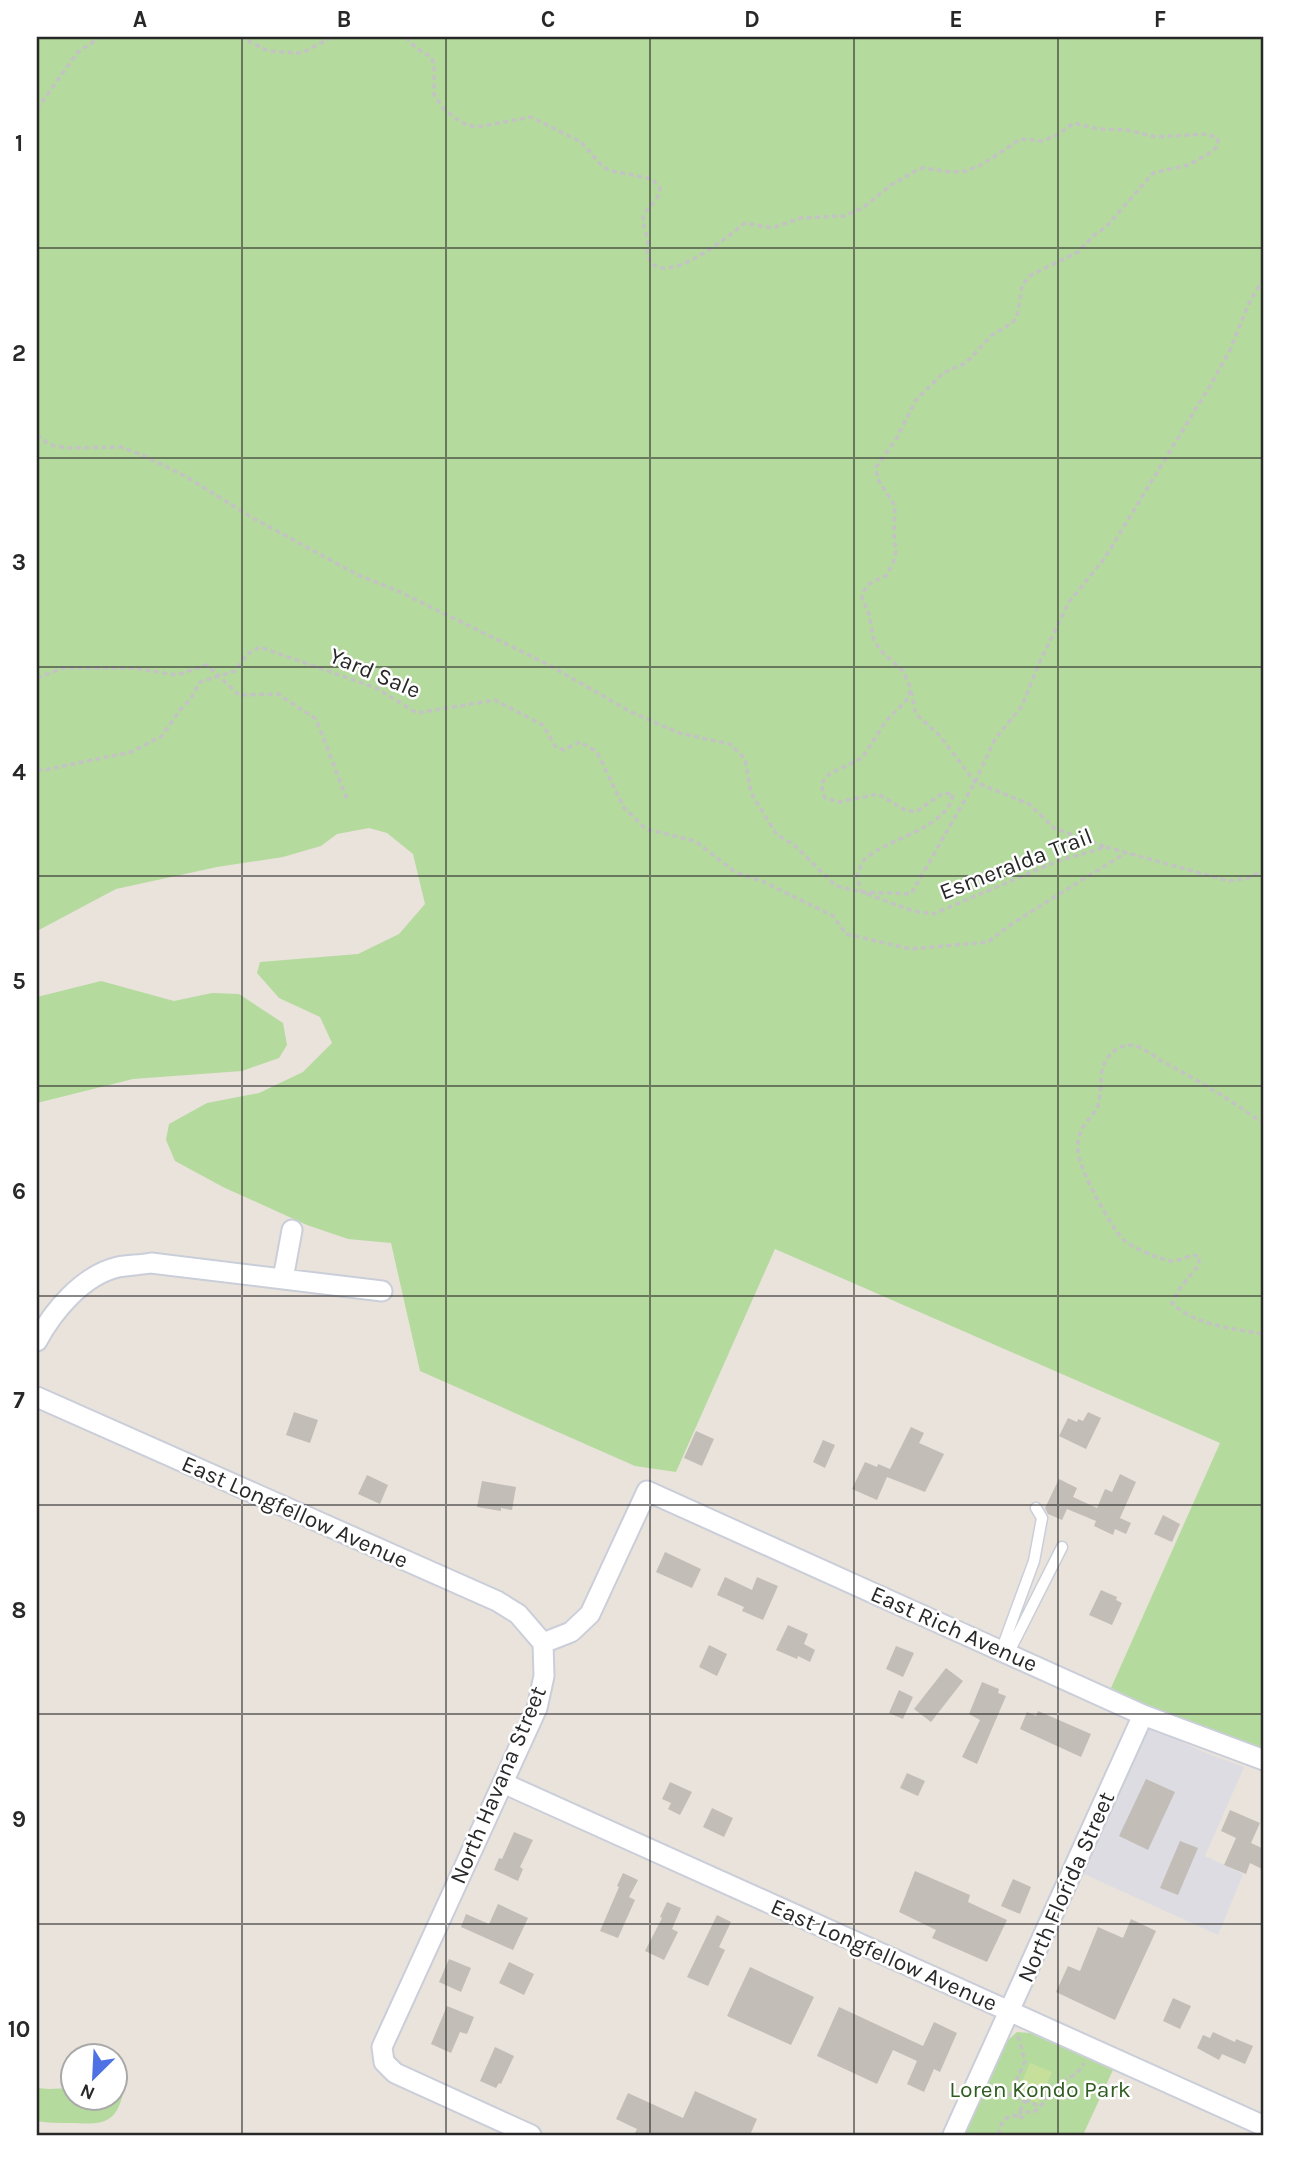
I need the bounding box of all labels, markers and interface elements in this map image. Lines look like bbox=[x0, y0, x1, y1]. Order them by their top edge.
text: A bbox=[133, 6, 147, 33]
text: B bbox=[337, 6, 351, 33]
text: C bbox=[541, 6, 555, 33]
text: D bbox=[744, 6, 760, 33]
text: E bbox=[949, 6, 963, 33]
text: F bbox=[1154, 6, 1166, 33]
text: 1 bbox=[15, 130, 23, 157]
text: 2 bbox=[12, 340, 26, 367]
text: 3 bbox=[12, 549, 26, 576]
street label: Yard Sale bbox=[325, 642, 425, 704]
text: 4 bbox=[12, 759, 26, 786]
street label: Esmeralda Trail bbox=[936, 822, 1096, 906]
text: 5 bbox=[12, 968, 26, 995]
text: 6 bbox=[12, 1178, 26, 1205]
text: 7 bbox=[13, 1387, 25, 1414]
street label: East Longfellow Avenue bbox=[178, 1450, 412, 1574]
street label: East Rich Avenue bbox=[866, 1580, 1042, 1678]
text: 8 bbox=[12, 1597, 26, 1624]
street label: North Havana Street bbox=[444, 1682, 552, 1888]
street label: North Florida Street bbox=[1012, 1787, 1120, 1986]
text: 9 bbox=[12, 1806, 26, 1833]
street label: East Longfellow Avenue bbox=[767, 1893, 1001, 2017]
text: 10 bbox=[8, 2016, 30, 2043]
north arrow bbox=[60, 2042, 130, 2112]
park label: Loren Kondo Park bbox=[949, 2076, 1131, 2103]
text: N bbox=[77, 2079, 98, 2104]

